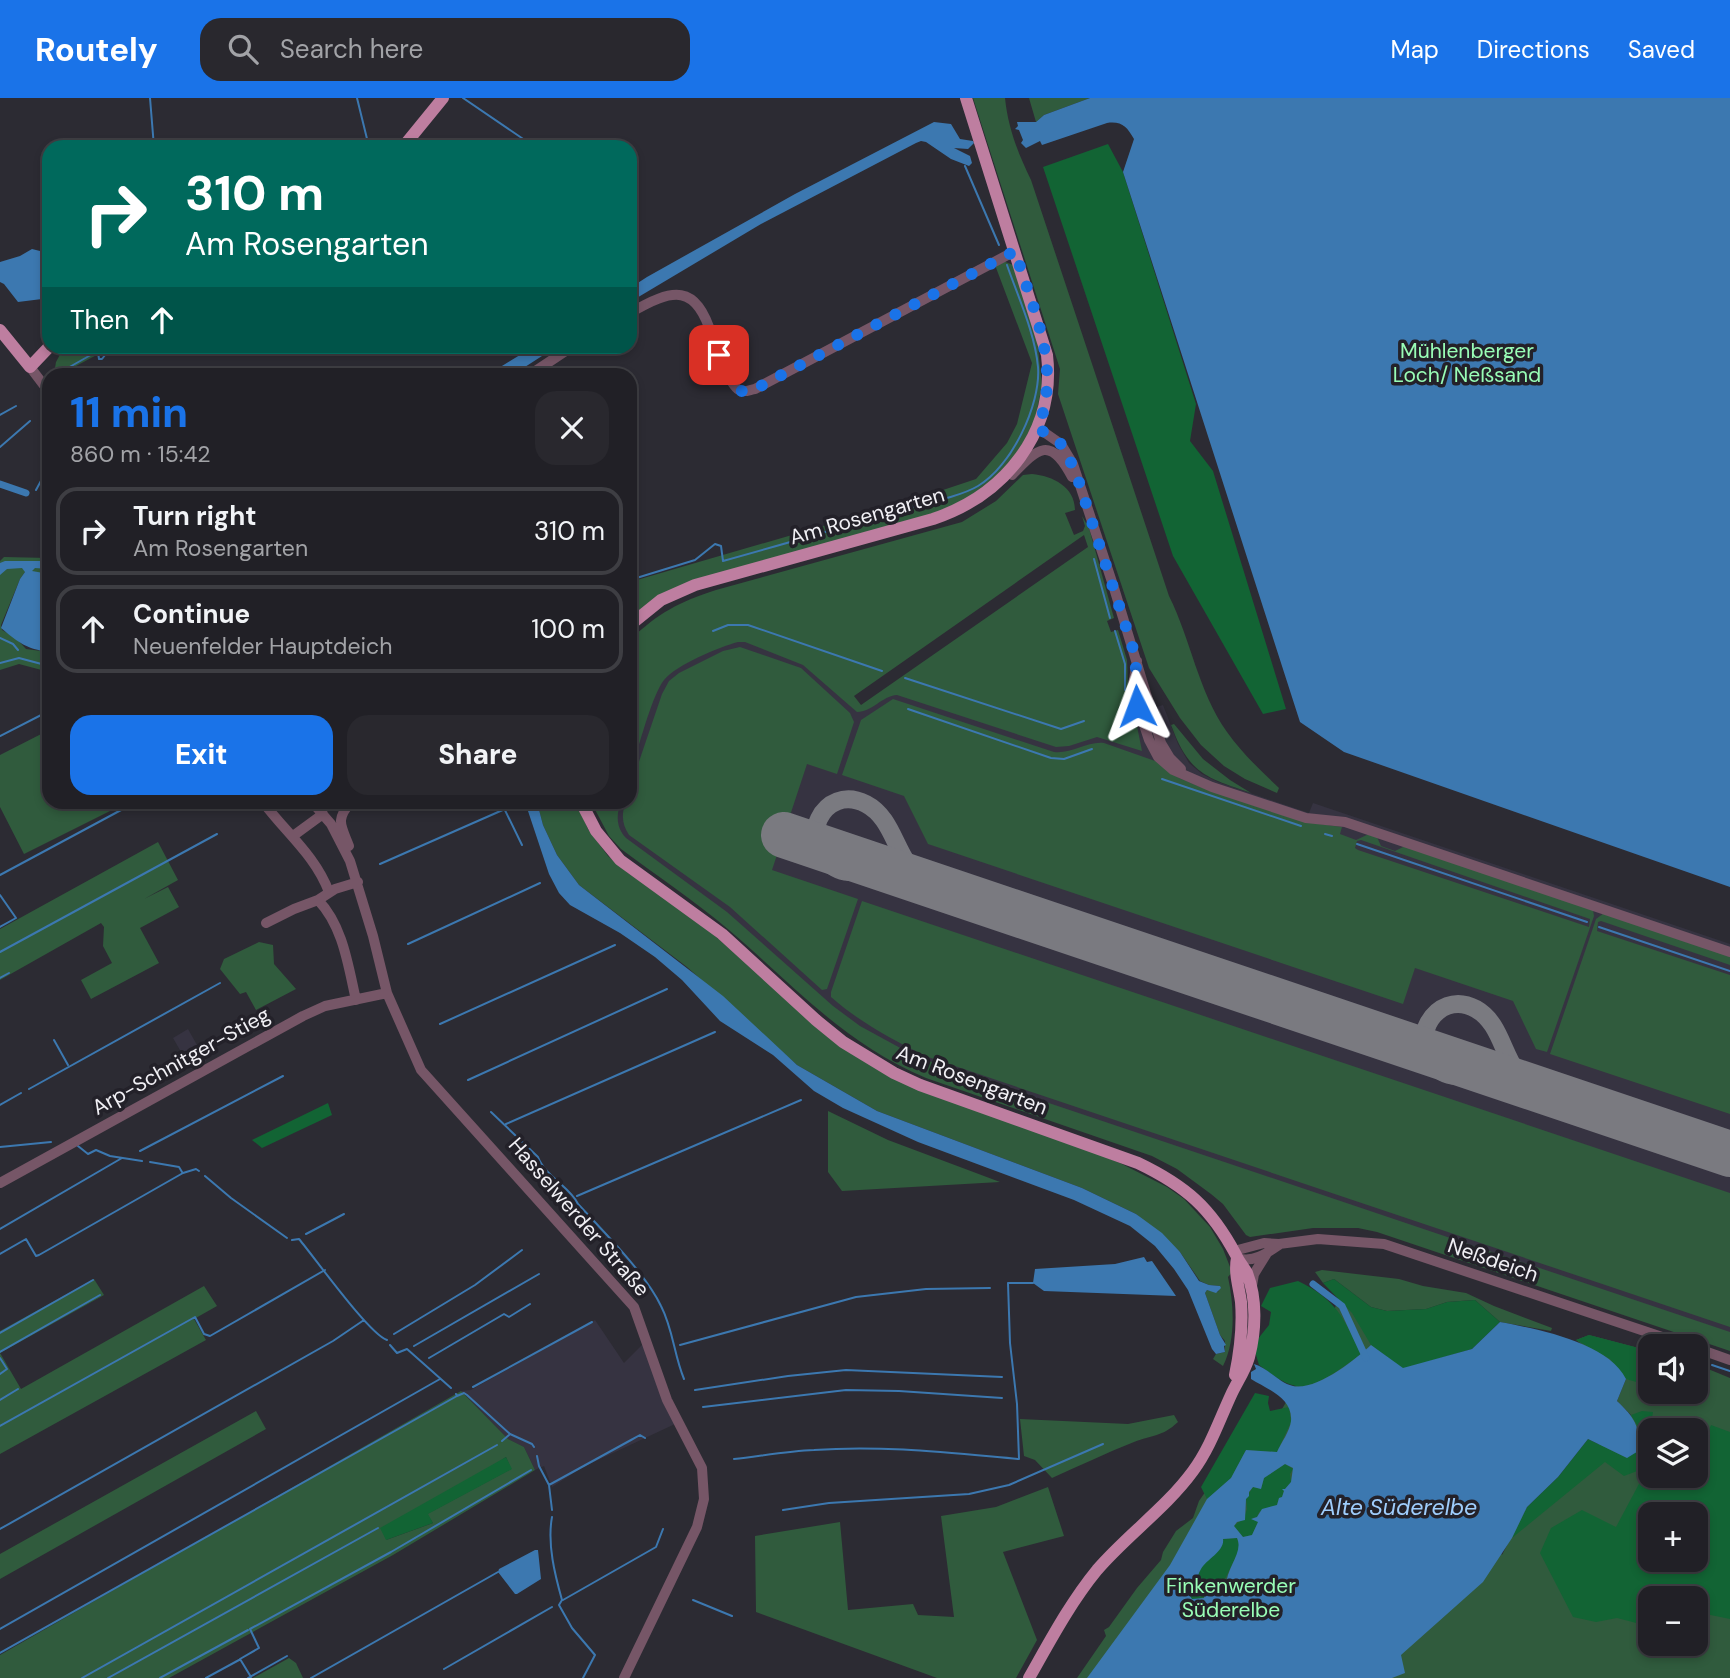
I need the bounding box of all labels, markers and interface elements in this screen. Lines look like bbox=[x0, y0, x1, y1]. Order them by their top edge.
search box bbox=[200, 18, 690, 81]
text: Routely bbox=[35, 28, 158, 71]
icon: search bbox=[224, 30, 262, 68]
text: Search here bbox=[280, 32, 423, 66]
text: Map bbox=[1391, 34, 1439, 65]
text: Directions bbox=[1477, 34, 1590, 65]
text: Saved bbox=[1628, 34, 1695, 65]
text: 310 m bbox=[185, 161, 324, 225]
icon: right bbox=[70, 168, 161, 259]
text: Am Rosengarten bbox=[185, 223, 429, 265]
icon: ahead bbox=[143, 301, 181, 339]
text: Then bbox=[70, 303, 129, 337]
pin bbox=[689, 325, 749, 385]
icon: arrive bbox=[700, 336, 738, 374]
park label: Mühlenberger Loch/ Neßsand bbox=[1393, 337, 1541, 389]
text: 11 min bbox=[70, 385, 188, 440]
button: close bbox=[535, 391, 609, 465]
text: 860 m · 15:42 bbox=[70, 439, 211, 469]
street label: Am Rosengarten bbox=[786, 481, 948, 551]
text: Turn right bbox=[133, 499, 257, 533]
icon: right bbox=[74, 512, 112, 550]
text: 310 m bbox=[534, 514, 605, 548]
text: Am Rosengarten bbox=[133, 533, 308, 563]
text: Continue bbox=[133, 597, 250, 631]
icon: ahead bbox=[74, 610, 112, 648]
text: 100 m bbox=[531, 612, 605, 646]
text: Neuenfelder Hauptdeich bbox=[133, 631, 392, 661]
position arrow bbox=[1100, 669, 1174, 743]
button: Exit bbox=[70, 715, 333, 795]
button: Share bbox=[347, 715, 609, 795]
street label: Arp-Schnitger-Stieg bbox=[87, 1000, 275, 1122]
street label: Am Rosengarten bbox=[892, 1038, 1052, 1122]
street label: Hasselwerder Straße bbox=[502, 1132, 656, 1302]
street label: Neßdeich bbox=[1444, 1231, 1542, 1289]
map controls bbox=[1638, 1334, 1708, 1656]
button: sound bbox=[1638, 1334, 1708, 1404]
button: layers bbox=[1638, 1418, 1708, 1488]
water label: Alte Süderelbe bbox=[1320, 1492, 1477, 1522]
button: + bbox=[1638, 1502, 1708, 1572]
park label: Finkenwerder Süderelbe bbox=[1166, 1572, 1296, 1624]
button: − bbox=[1638, 1586, 1708, 1656]

